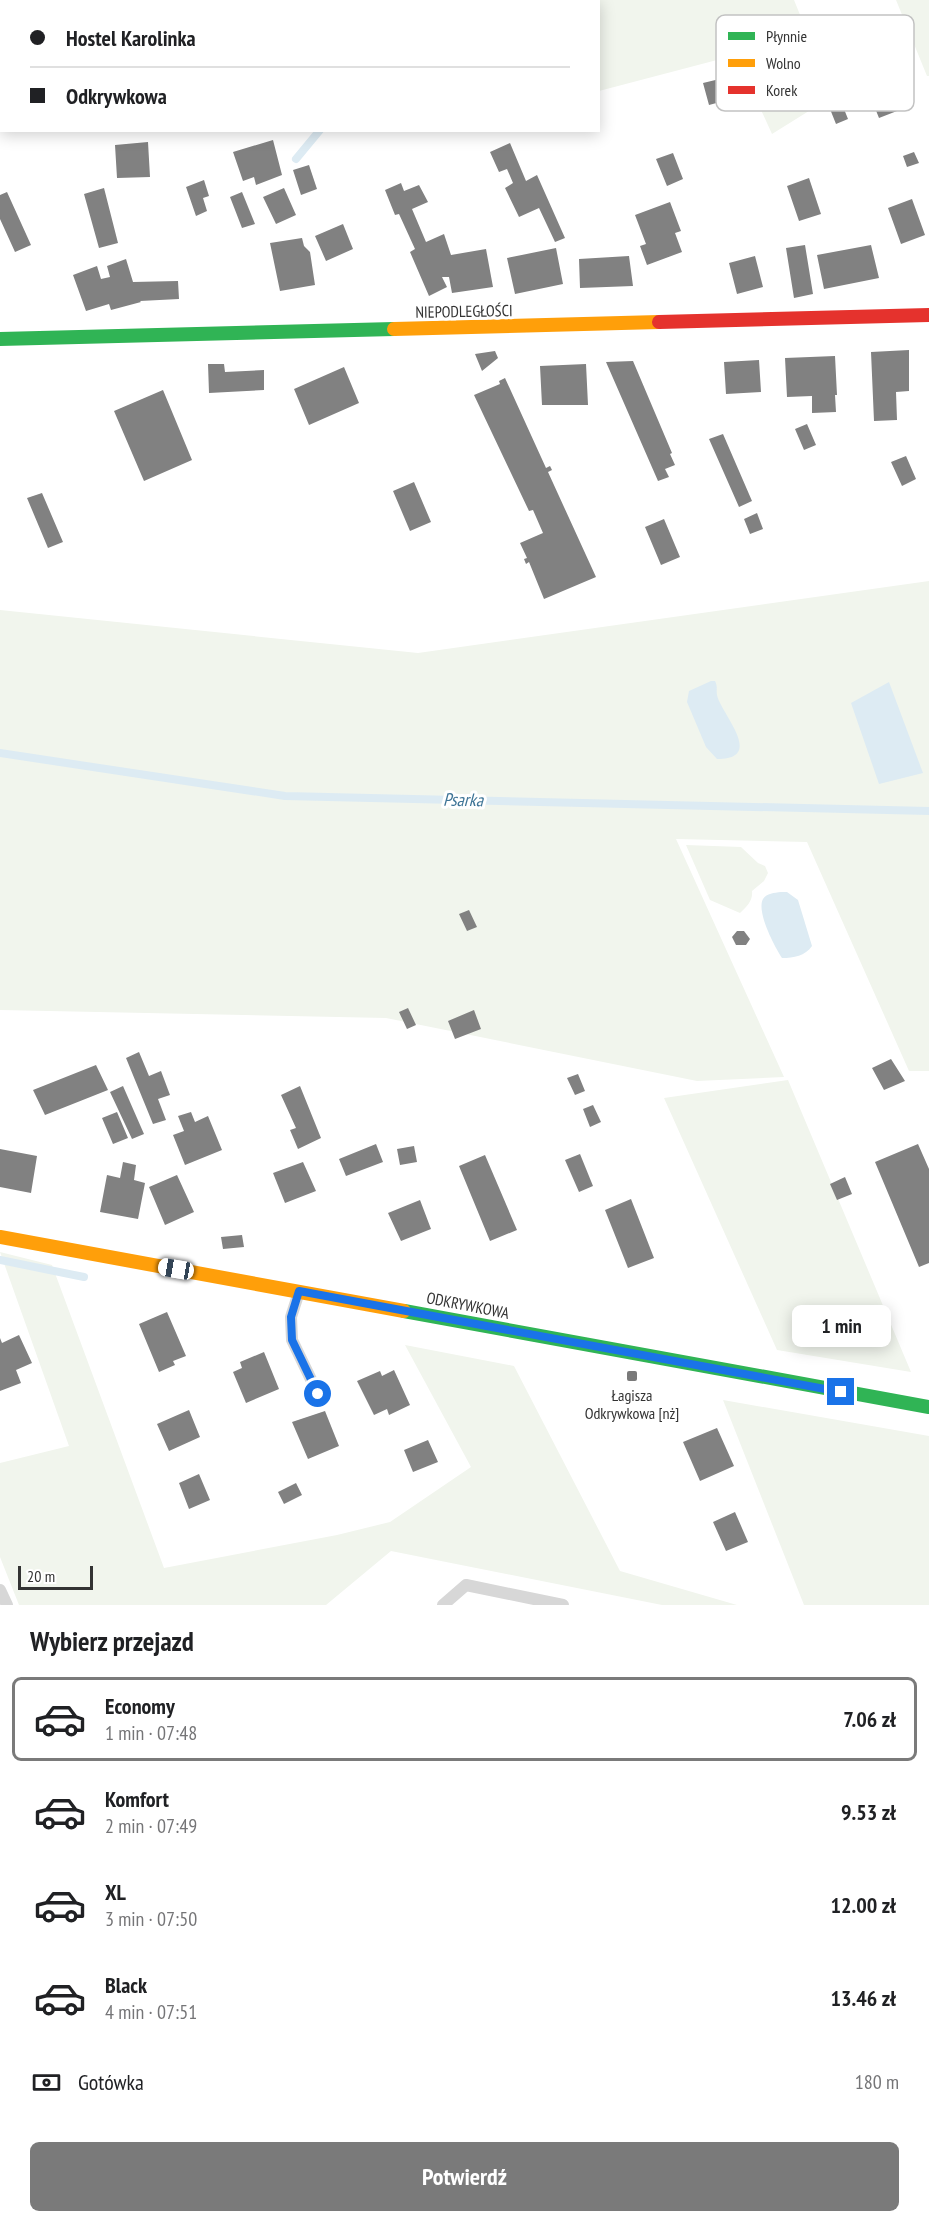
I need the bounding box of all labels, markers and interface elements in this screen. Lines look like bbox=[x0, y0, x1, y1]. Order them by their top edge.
legend bbox=[716, 15, 914, 111]
text: Hostel Karolinka bbox=[66, 24, 196, 52]
text: Płynnie bbox=[766, 26, 807, 46]
text: Wolno bbox=[766, 53, 801, 73]
text: Korek bbox=[766, 80, 798, 100]
text: Odkrywkowa bbox=[66, 82, 167, 110]
street label: NIEPODLEGŁOŚCI bbox=[415, 300, 513, 322]
water label: Psarka bbox=[443, 788, 484, 811]
car bbox=[157, 1257, 195, 1281]
street label: ODKRYWKOWA bbox=[425, 1287, 512, 1323]
callout: 1 min bbox=[792, 1305, 890, 1347]
text: 1 min bbox=[821, 1313, 862, 1339]
marker: Łagisza Odkrywkowa [nż] bbox=[625, 1369, 639, 1383]
route end bbox=[827, 1378, 854, 1405]
route start bbox=[304, 1380, 331, 1407]
place label: Łagisza Odkrywkowa [nż] bbox=[585, 1385, 679, 1423]
scale bar bbox=[18, 1563, 93, 1590]
text: 20 m bbox=[27, 1566, 55, 1586]
text: Wybierz przejazd bbox=[30, 1624, 194, 1658]
icon: car bbox=[33, 1692, 87, 1746]
text: Economy bbox=[105, 1692, 175, 1720]
text: 7.06 zł bbox=[843, 1705, 896, 1733]
text: 1 min · 07:48 bbox=[105, 1720, 197, 1746]
icon: car bbox=[33, 1785, 87, 1839]
text: Komfort bbox=[105, 1785, 169, 1813]
text: 9.53 zł bbox=[841, 1798, 896, 1826]
text: 2 min · 07:49 bbox=[105, 1813, 197, 1839]
icon: car bbox=[33, 1878, 87, 1932]
text: XL bbox=[105, 1878, 126, 1906]
text: 12.00 zł bbox=[831, 1891, 896, 1919]
text: 3 min · 07:50 bbox=[105, 1906, 197, 1932]
icon: car bbox=[33, 1971, 87, 2025]
text: Black bbox=[105, 1971, 147, 1999]
text: 13.46 zł bbox=[831, 1984, 896, 2012]
text: 4 min · 07:51 bbox=[105, 1999, 197, 2025]
icon: cash bbox=[30, 2066, 63, 2099]
text: Gotówka bbox=[78, 2068, 144, 2096]
text: 180 m bbox=[855, 2069, 899, 2095]
button: Potwierdź bbox=[30, 2142, 899, 2211]

